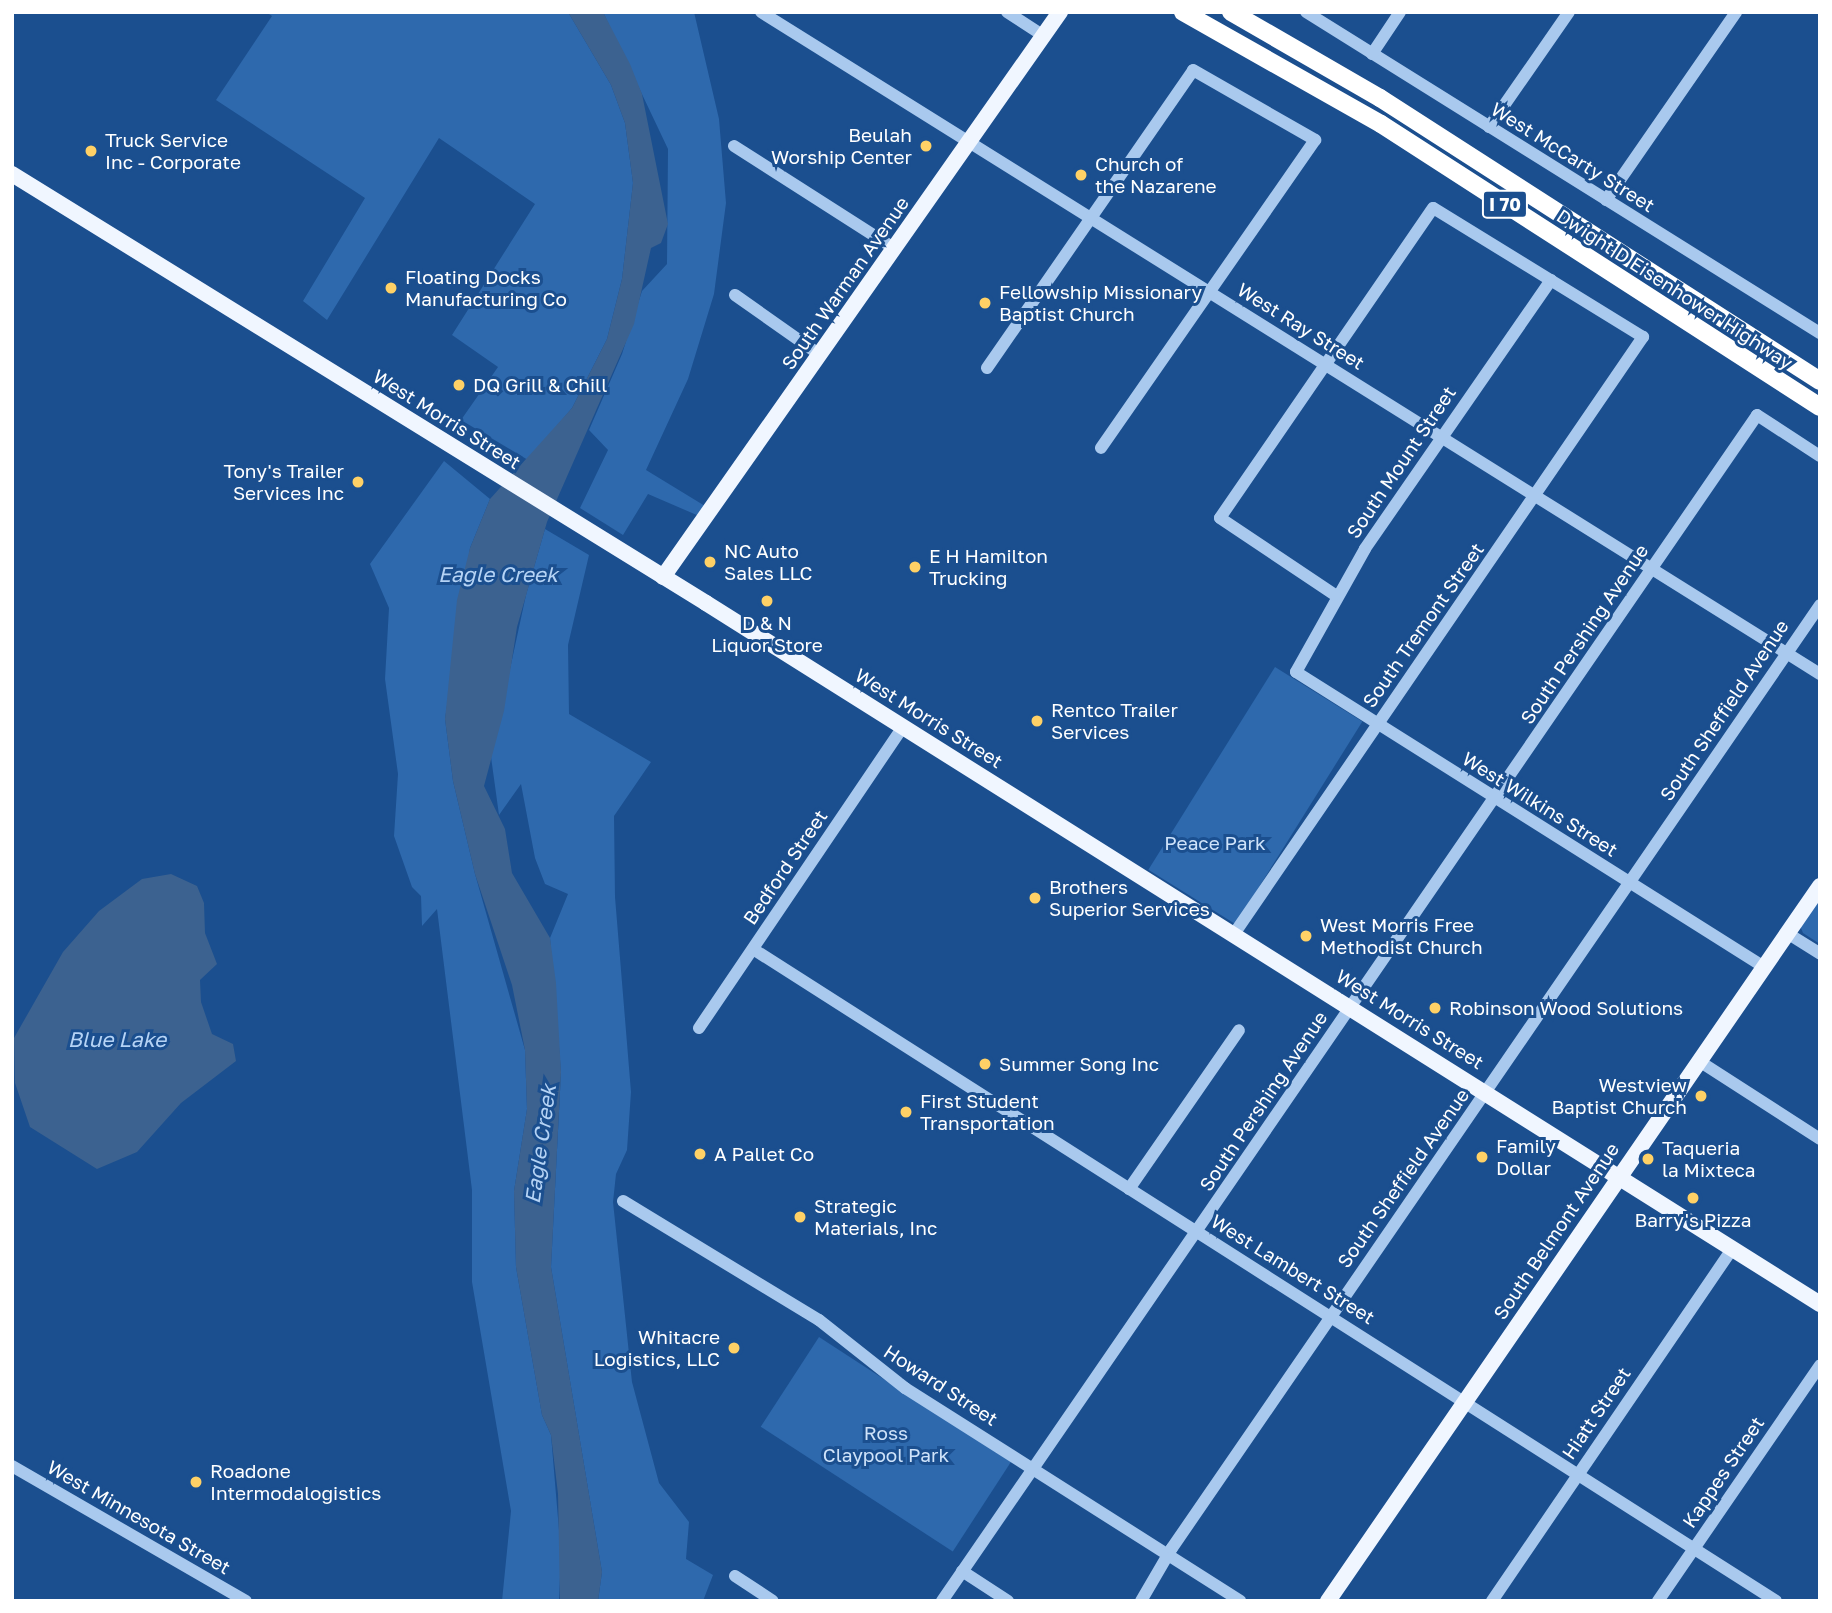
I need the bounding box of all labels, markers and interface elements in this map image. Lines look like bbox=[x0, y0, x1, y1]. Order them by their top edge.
street label: West McCarty Street bbox=[1487, 97, 1659, 217]
place label: Beulah Worship Center bbox=[771, 124, 912, 168]
place label: Truck Service Inc - Corporate bbox=[105, 129, 241, 173]
marker: Beulah Worship Center bbox=[918, 138, 934, 154]
marker: Truck Service Inc - Corporate bbox=[83, 143, 99, 159]
place label: Church of the Nazarene bbox=[1095, 153, 1217, 197]
marker: Church of the Nazarene bbox=[1073, 167, 1089, 183]
road number: I 70 bbox=[1480, 190, 1530, 218]
street label: South Warman Avenue bbox=[777, 192, 913, 374]
street label: Dwight D Eisenhower Highway bbox=[1553, 204, 1797, 374]
place label: Floating Docks Manufacturing Co bbox=[405, 266, 567, 310]
street label: West Ray Street bbox=[1233, 278, 1369, 374]
marker: Floating Docks Manufacturing Co bbox=[383, 280, 399, 296]
place label: Fellowship Missionary Baptist Church bbox=[999, 281, 1202, 325]
marker: Fellowship Missionary Baptist Church bbox=[977, 295, 993, 311]
street label: West Morris Street bbox=[369, 364, 525, 474]
place label: DQ Grill & Chill bbox=[473, 374, 607, 396]
marker: DQ Grill & Chill bbox=[451, 377, 467, 393]
street label: South Mount Street bbox=[1342, 382, 1460, 542]
place label: Tony's Trailer Services Inc bbox=[223, 460, 344, 504]
marker: Tony's Trailer Services Inc bbox=[350, 474, 366, 490]
street label: South Tremont Street bbox=[1358, 538, 1488, 712]
place label: NC Auto Sales LLC bbox=[724, 540, 812, 584]
street label: South Pershing Avenue bbox=[1515, 540, 1653, 728]
place label: E H Hamilton Trucking bbox=[929, 545, 1048, 589]
marker: NC Auto Sales LLC bbox=[702, 554, 718, 570]
marker: E H Hamilton Trucking bbox=[907, 559, 923, 575]
water label: Eagle Creek bbox=[438, 561, 558, 587]
marker: D & N Liquor Store bbox=[759, 593, 775, 609]
place label: D & N Liquor Store bbox=[711, 612, 823, 656]
street label: South Sheffield Avenue bbox=[1655, 615, 1793, 805]
street label: West Morris Street bbox=[851, 663, 1007, 773]
place label: Rentco Trailer Services bbox=[1051, 699, 1178, 743]
marker: Rentco Trailer Services bbox=[1029, 713, 1045, 729]
street label: West Wilkins Street bbox=[1458, 747, 1622, 861]
street label: Bedford Street bbox=[738, 805, 832, 929]
park label: Peace Park bbox=[1164, 832, 1266, 854]
place label: Brothers Superior Services bbox=[1049, 876, 1210, 920]
marker: Brothers Superior Services bbox=[1027, 890, 1043, 906]
place label: West Morris Free Methodist Church bbox=[1320, 914, 1483, 958]
marker: West Morris Free Methodist Church bbox=[1298, 928, 1314, 944]
street label: West Morris Street bbox=[1332, 964, 1488, 1074]
place label: Robinson Wood Solutions bbox=[1449, 997, 1683, 1019]
marker: Robinson Wood Solutions bbox=[1427, 1000, 1443, 1016]
street label: South Pershing Avenue bbox=[1194, 1007, 1332, 1195]
water label: Blue Lake bbox=[68, 1026, 166, 1052]
place label: Summer Song Inc bbox=[999, 1053, 1159, 1075]
marker: Summer Song Inc bbox=[977, 1056, 993, 1072]
place label: Westview Baptist Church bbox=[1551, 1074, 1687, 1118]
water label: Eagle Creek bbox=[519, 1083, 561, 1205]
street label: South Sheffield Avenue bbox=[1332, 1084, 1474, 1272]
marker: Westview Baptist Church bbox=[1693, 1088, 1709, 1104]
place label: First Student Transportation bbox=[920, 1090, 1055, 1134]
marker: First Student Transportation bbox=[898, 1104, 914, 1120]
place label: Family Dollar bbox=[1496, 1135, 1556, 1179]
place label: Taqueria la Mixteca bbox=[1662, 1137, 1756, 1181]
street label: South Belmont Avenue bbox=[1488, 1138, 1624, 1324]
place label: A Pallet Co bbox=[714, 1143, 814, 1165]
marker: A Pallet Co bbox=[692, 1146, 708, 1162]
marker: Family Dollar bbox=[1474, 1149, 1490, 1165]
marker: Taqueria la Mixteca bbox=[1640, 1151, 1656, 1167]
marker: Barry's Pizza bbox=[1685, 1190, 1701, 1206]
place label: Strategic Materials, Inc bbox=[814, 1195, 937, 1239]
marker: Strategic Materials, Inc bbox=[792, 1209, 808, 1225]
street label: West Lambert Street bbox=[1207, 1209, 1379, 1329]
place label: Barry's Pizza bbox=[1634, 1209, 1752, 1231]
place label: Whitacre Logistics, LLC bbox=[594, 1326, 720, 1370]
marker: Whitacre Logistics, LLC bbox=[726, 1340, 742, 1356]
street label: Howard Street bbox=[880, 1340, 1002, 1430]
street label: Hiatt Street bbox=[1557, 1363, 1635, 1463]
street label: Kappes Street bbox=[1677, 1412, 1769, 1532]
park label: Ross Claypool Park bbox=[823, 1422, 949, 1466]
street label: West Minnesota Street bbox=[43, 1455, 235, 1579]
place label: Roadone Intermodalogistics bbox=[210, 1460, 381, 1504]
marker: Roadone Intermodalogistics bbox=[188, 1474, 204, 1490]

